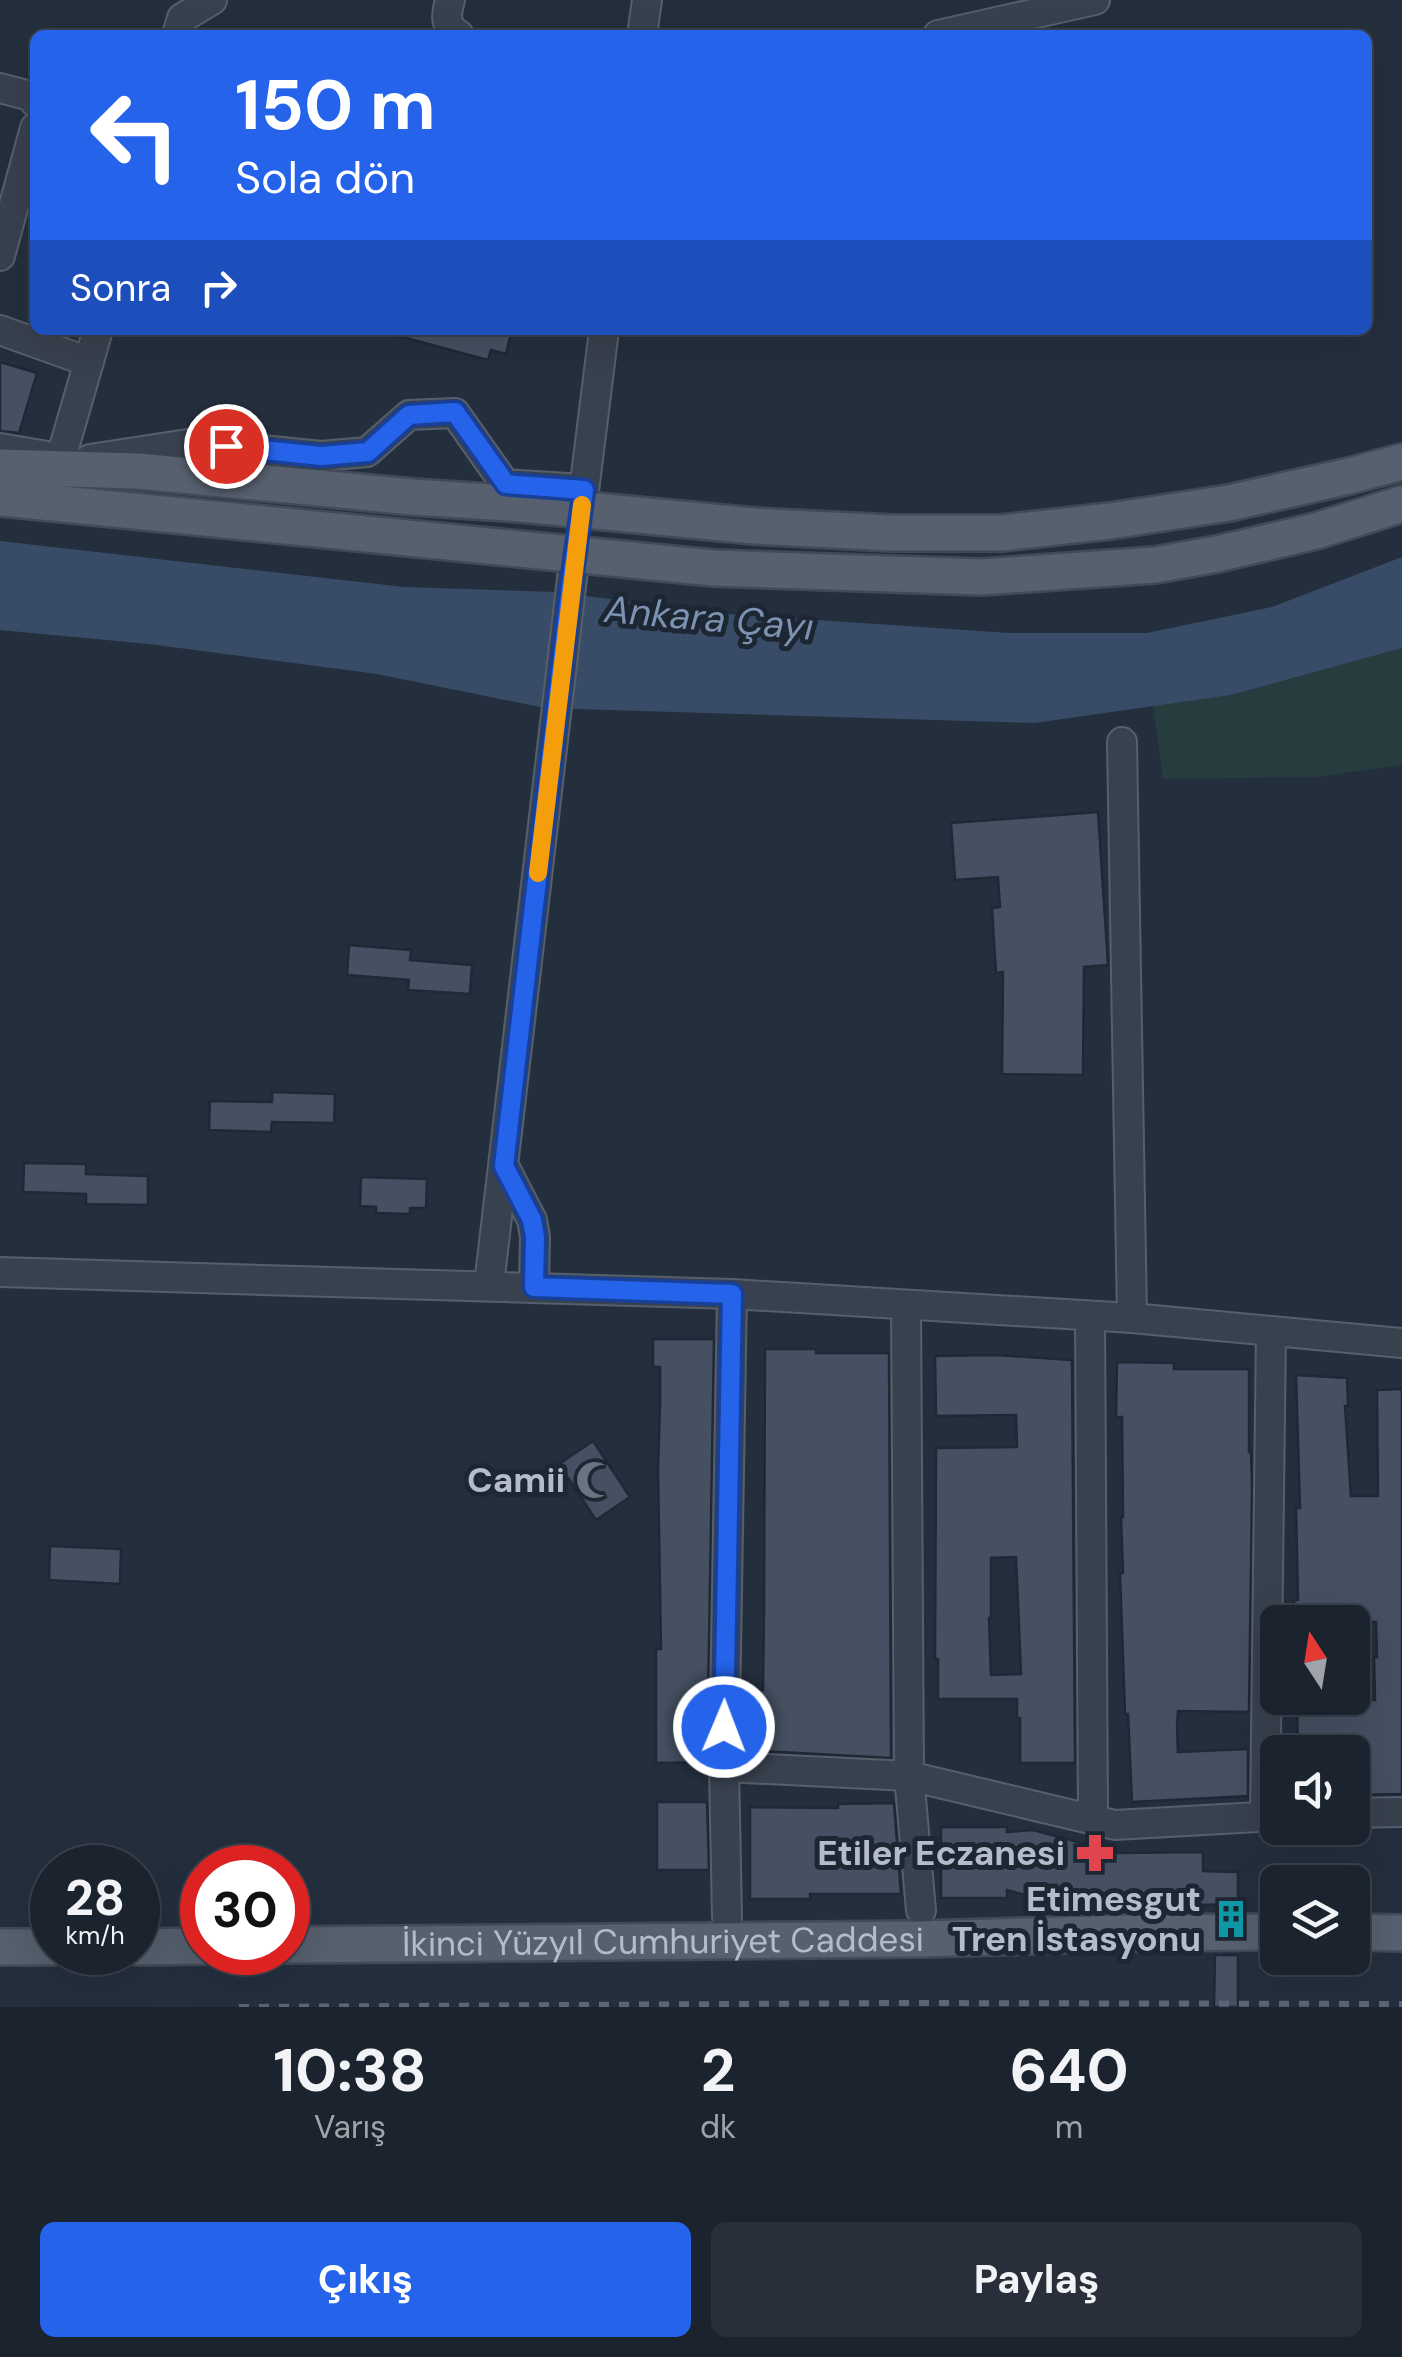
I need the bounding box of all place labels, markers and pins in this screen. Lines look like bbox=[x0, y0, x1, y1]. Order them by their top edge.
pin bbox=[184, 404, 269, 489]
place label: Camii bbox=[467, 1457, 565, 1503]
mosque icon: Camii bbox=[574, 1459, 616, 1501]
place label: Etiler Eczanesi bbox=[817, 1830, 1065, 1876]
pharmacy icon: Etiler Eczanesi bbox=[1074, 1832, 1116, 1874]
place label: Etimesgut Tren İstasyonu bbox=[952, 1876, 1201, 1962]
building icon: Etimesgut Tren İstasyonu bbox=[1210, 1898, 1252, 1940]

